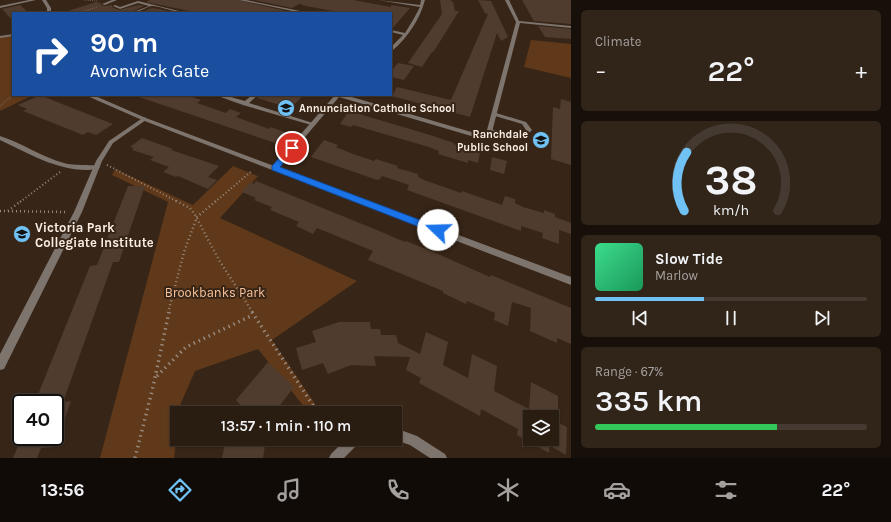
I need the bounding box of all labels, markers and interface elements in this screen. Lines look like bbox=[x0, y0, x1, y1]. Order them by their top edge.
text: 90 m bbox=[90, 26, 158, 59]
icon: right bbox=[24, 28, 76, 80]
text: Climate bbox=[595, 34, 641, 49]
text: 22° bbox=[707, 53, 755, 89]
text: − bbox=[595, 58, 607, 84]
text: + bbox=[855, 58, 867, 84]
text: Avonwick Gate bbox=[90, 60, 209, 82]
school or university icon: Annunciation Catholic School bbox=[276, 98, 296, 118]
place label: Annunciation Catholic School bbox=[299, 102, 455, 115]
place label: Ranchdale Public School bbox=[457, 128, 528, 154]
school or university icon: Ranchdale Public School bbox=[531, 130, 551, 150]
pin bbox=[275, 131, 309, 165]
icon: arrive bbox=[281, 137, 303, 159]
text: 38 bbox=[705, 156, 757, 204]
text: km/h bbox=[713, 202, 749, 219]
position arrow bbox=[417, 209, 459, 251]
place label: Victoria Park Collegiate Institute bbox=[35, 220, 154, 250]
school or university icon: Victoria Park Collegiate Institute bbox=[12, 224, 32, 244]
text: Slow Tide bbox=[655, 250, 723, 268]
text: Marlow bbox=[655, 268, 698, 283]
park label: Brookbanks Park bbox=[165, 285, 265, 300]
icon: previous bbox=[629, 307, 651, 329]
icon: pause bbox=[720, 307, 742, 329]
icon: next bbox=[811, 307, 833, 329]
text: Range · 67% bbox=[595, 364, 663, 379]
text: 335 km bbox=[595, 383, 702, 419]
speed limit sign: 40 bbox=[12, 394, 64, 446]
map controls bbox=[523, 410, 559, 446]
button: layers bbox=[523, 410, 559, 446]
text: 13:57 · 1 min · 110 m bbox=[221, 417, 351, 435]
icon: directions bbox=[166, 476, 194, 504]
icon: music bbox=[275, 476, 303, 504]
icon: phone bbox=[384, 476, 412, 504]
icon: climate bbox=[494, 476, 522, 504]
icon: car bbox=[603, 476, 631, 504]
icon: filters bbox=[712, 476, 740, 504]
text: 13:56 bbox=[41, 479, 85, 501]
text: 22° bbox=[821, 479, 850, 501]

